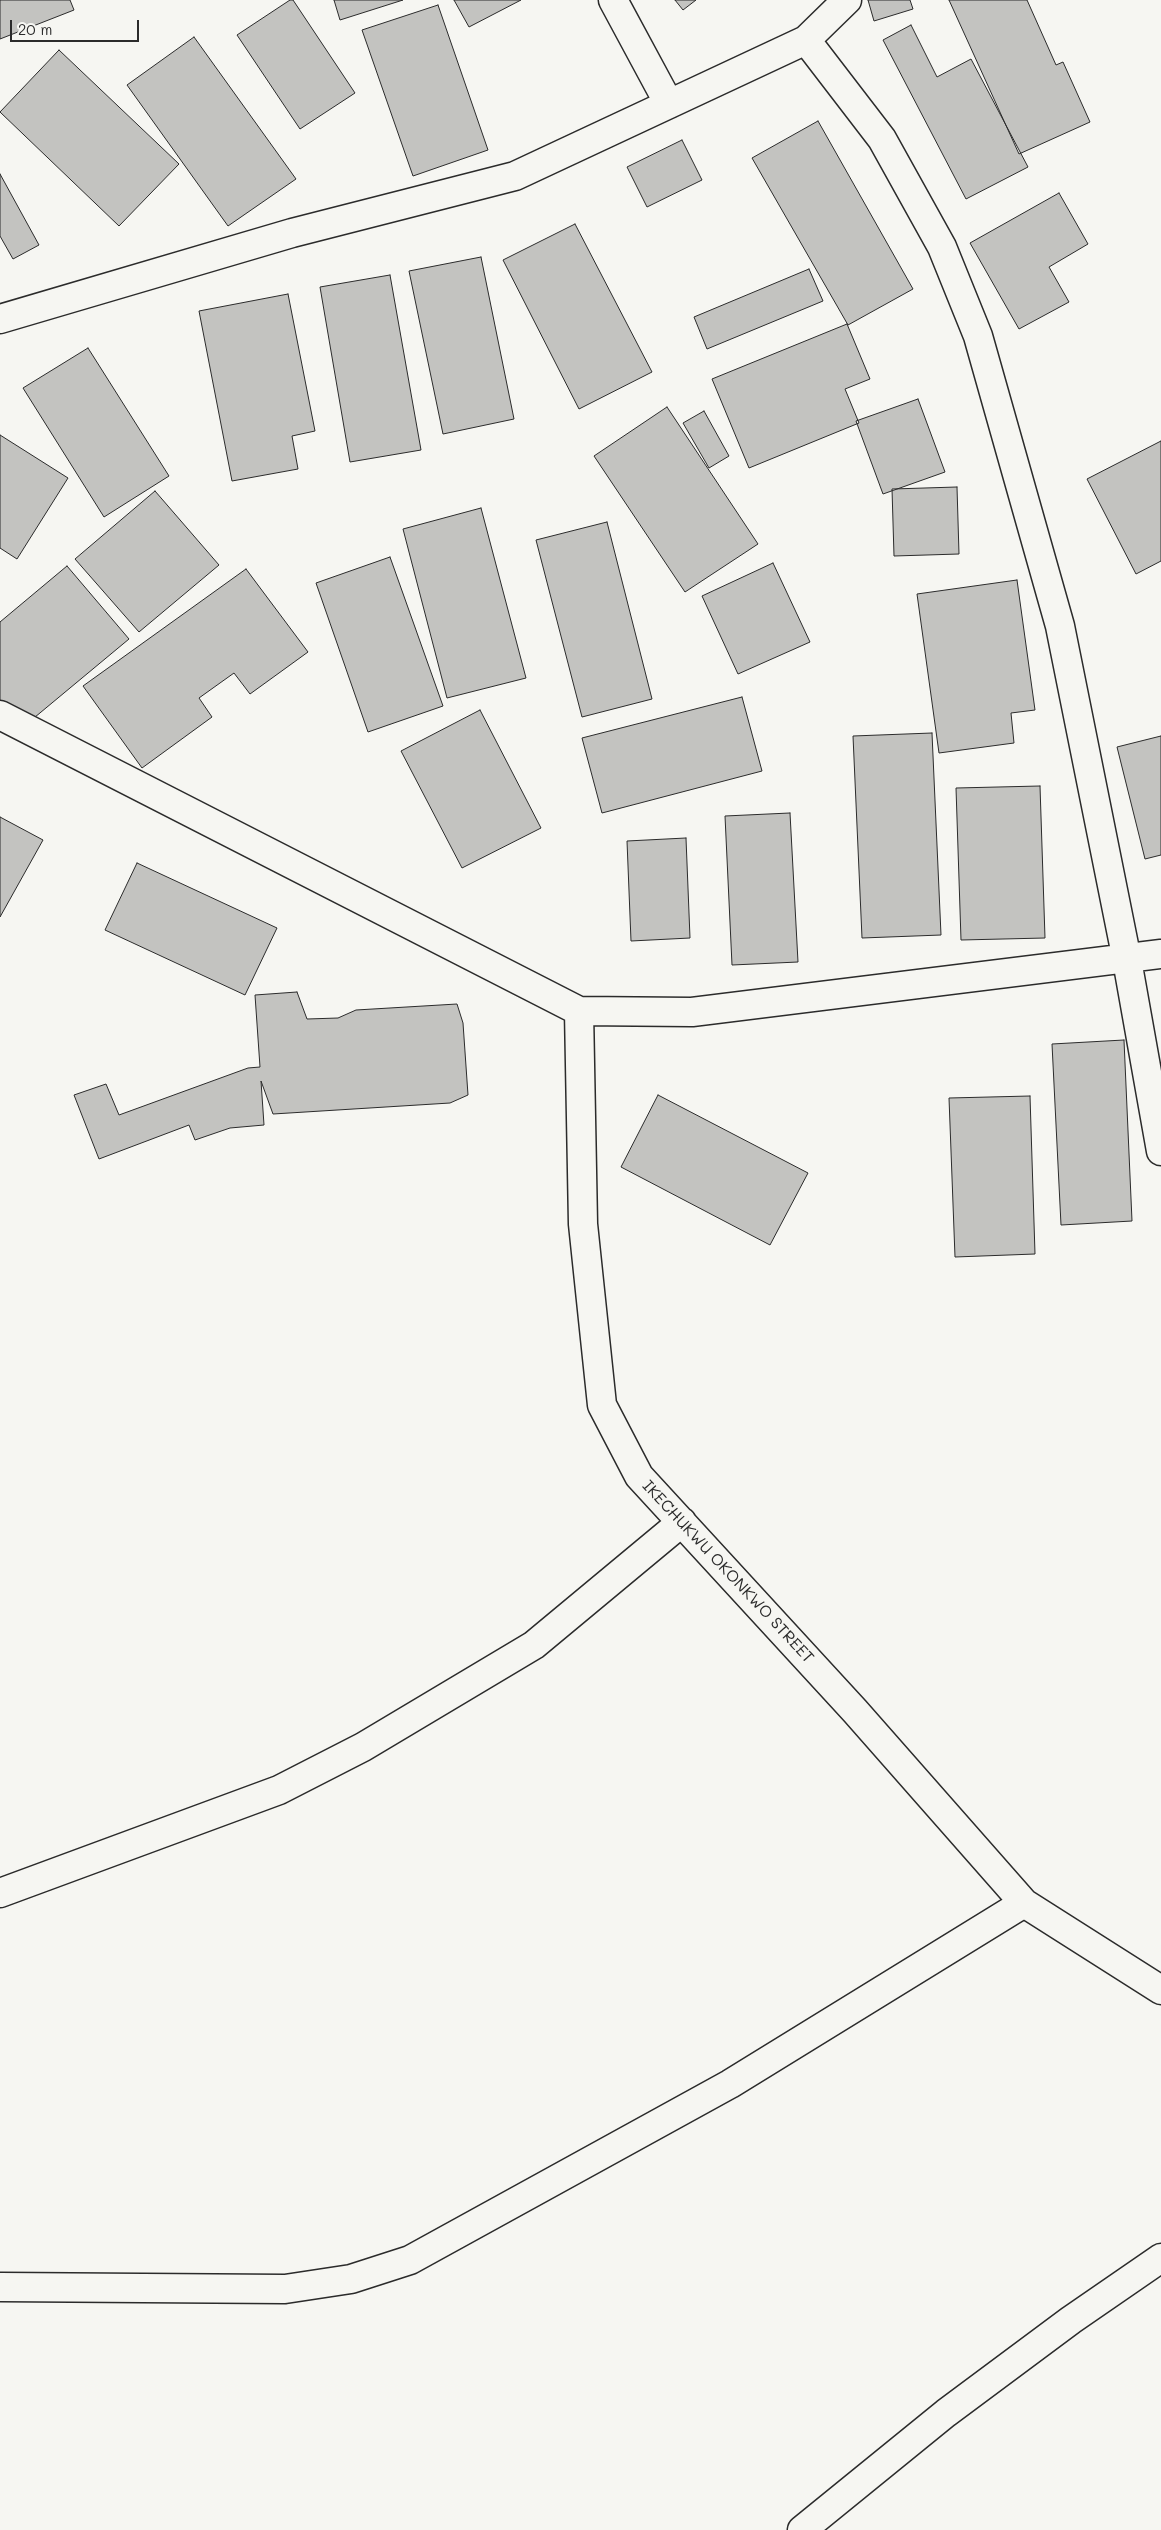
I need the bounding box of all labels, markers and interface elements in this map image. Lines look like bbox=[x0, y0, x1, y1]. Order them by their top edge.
scale bar bbox=[12, 10, 141, 42]
text: 20 m bbox=[18, 19, 52, 39]
street label: IKECHUKWU OKONKWO STREET bbox=[638, 1477, 818, 1667]

